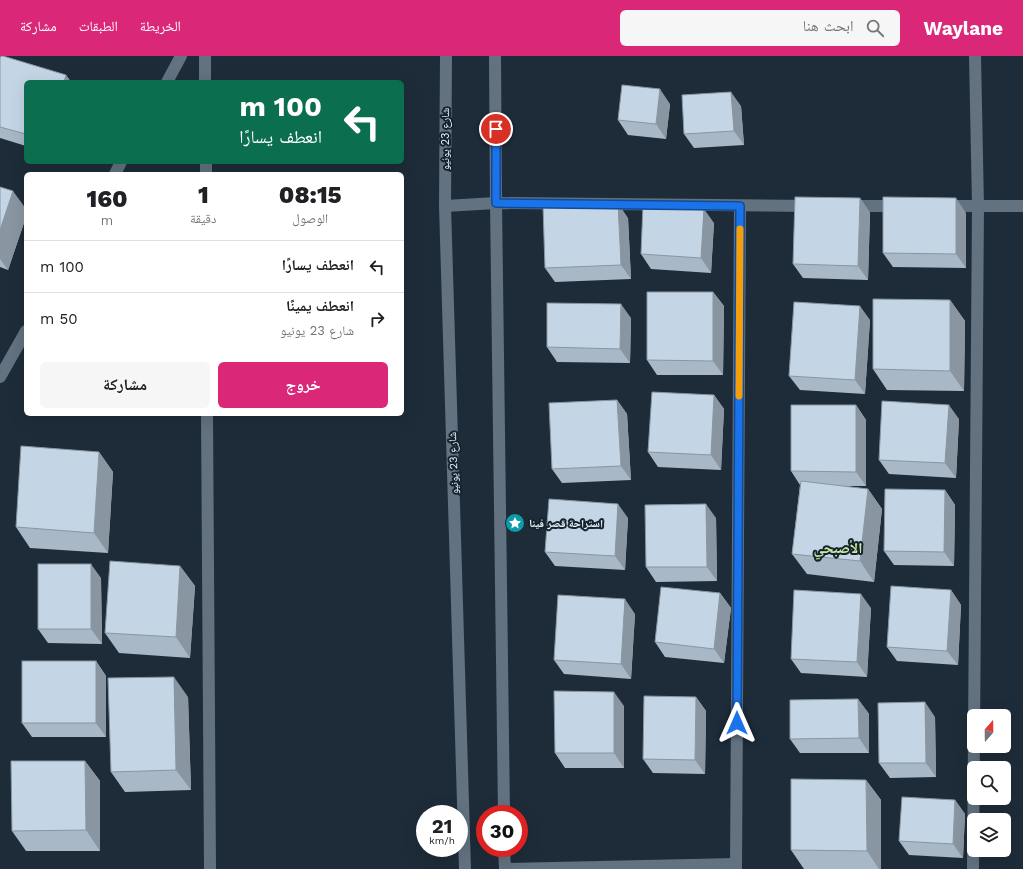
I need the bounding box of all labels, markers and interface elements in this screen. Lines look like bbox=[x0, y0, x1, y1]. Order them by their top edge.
search box bbox=[620, 10, 900, 46]
text: ابحث هنا bbox=[803, 17, 854, 35]
icon: search bbox=[864, 17, 886, 39]
text: Waylane bbox=[924, 17, 1003, 40]
text: مشاركة bbox=[20, 18, 57, 34]
text: الطبقات bbox=[79, 18, 118, 34]
text: الخريطة bbox=[140, 18, 181, 34]
text: 100 m bbox=[239, 90, 322, 123]
icon: left bbox=[336, 96, 388, 148]
street label: شارع 23 يونيو bbox=[439, 108, 452, 170]
pin bbox=[479, 112, 513, 146]
icon: arrive bbox=[485, 118, 507, 140]
text: انعطف يسارًا bbox=[239, 126, 322, 147]
text: 1 bbox=[198, 181, 209, 209]
text: 08:15 bbox=[279, 181, 342, 209]
text: 160 bbox=[86, 185, 128, 213]
text: دقيقة bbox=[190, 211, 216, 226]
text: الوصول bbox=[292, 211, 328, 226]
text: m bbox=[101, 213, 113, 228]
text: انعطف يسارًا bbox=[282, 256, 354, 274]
icon: left bbox=[366, 256, 388, 278]
text: 100 m bbox=[40, 258, 84, 276]
text: انعطف يمينًا bbox=[286, 297, 354, 315]
icon: right bbox=[366, 308, 388, 330]
text: 50 m bbox=[40, 310, 77, 328]
text: شارع 23 يونيو bbox=[280, 323, 354, 338]
button: مشاركة bbox=[40, 362, 210, 408]
button: خروج bbox=[218, 362, 388, 408]
street label: شارع 23 يونيو bbox=[446, 432, 461, 494]
place icon: استراحة قصر فينا bbox=[504, 512, 526, 534]
place label: استراحة قصر فينا bbox=[529, 517, 603, 530]
district label: الأصبحي bbox=[814, 539, 862, 560]
position arrow bbox=[716, 702, 758, 744]
north arrow bbox=[967, 709, 1011, 753]
map controls bbox=[967, 709, 1011, 857]
button: search bbox=[967, 761, 1011, 805]
speed limit sign: 30 bbox=[476, 805, 528, 857]
button: layers bbox=[967, 813, 1011, 857]
text: 21 bbox=[432, 814, 452, 838]
text: km/h bbox=[429, 835, 455, 846]

